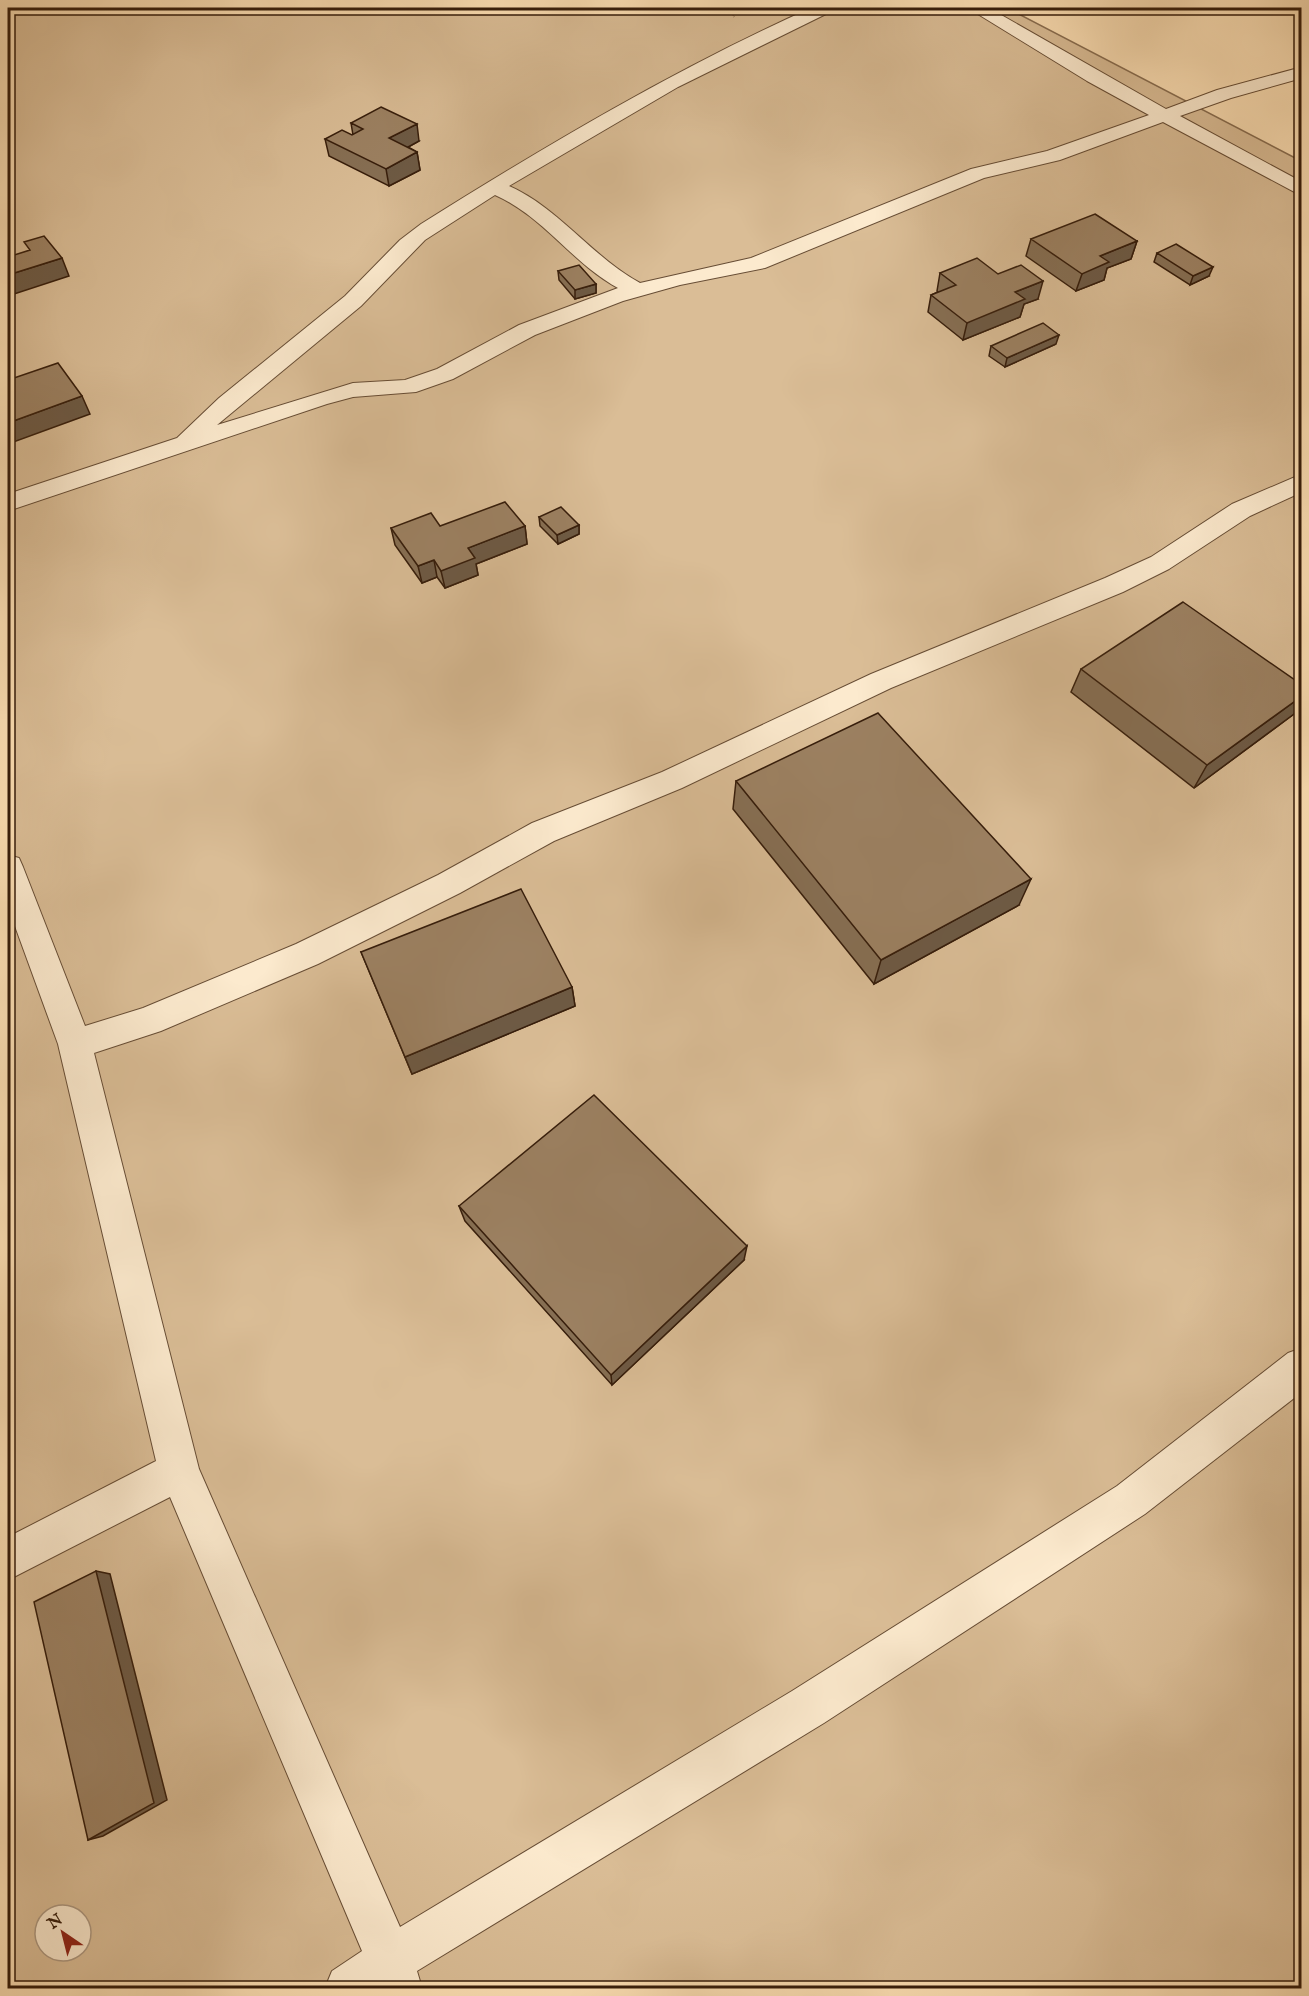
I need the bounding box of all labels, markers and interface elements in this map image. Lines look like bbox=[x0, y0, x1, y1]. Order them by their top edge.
north arrow bbox=[33, 1903, 93, 1963]
text: N bbox=[43, 1910, 67, 1935]

